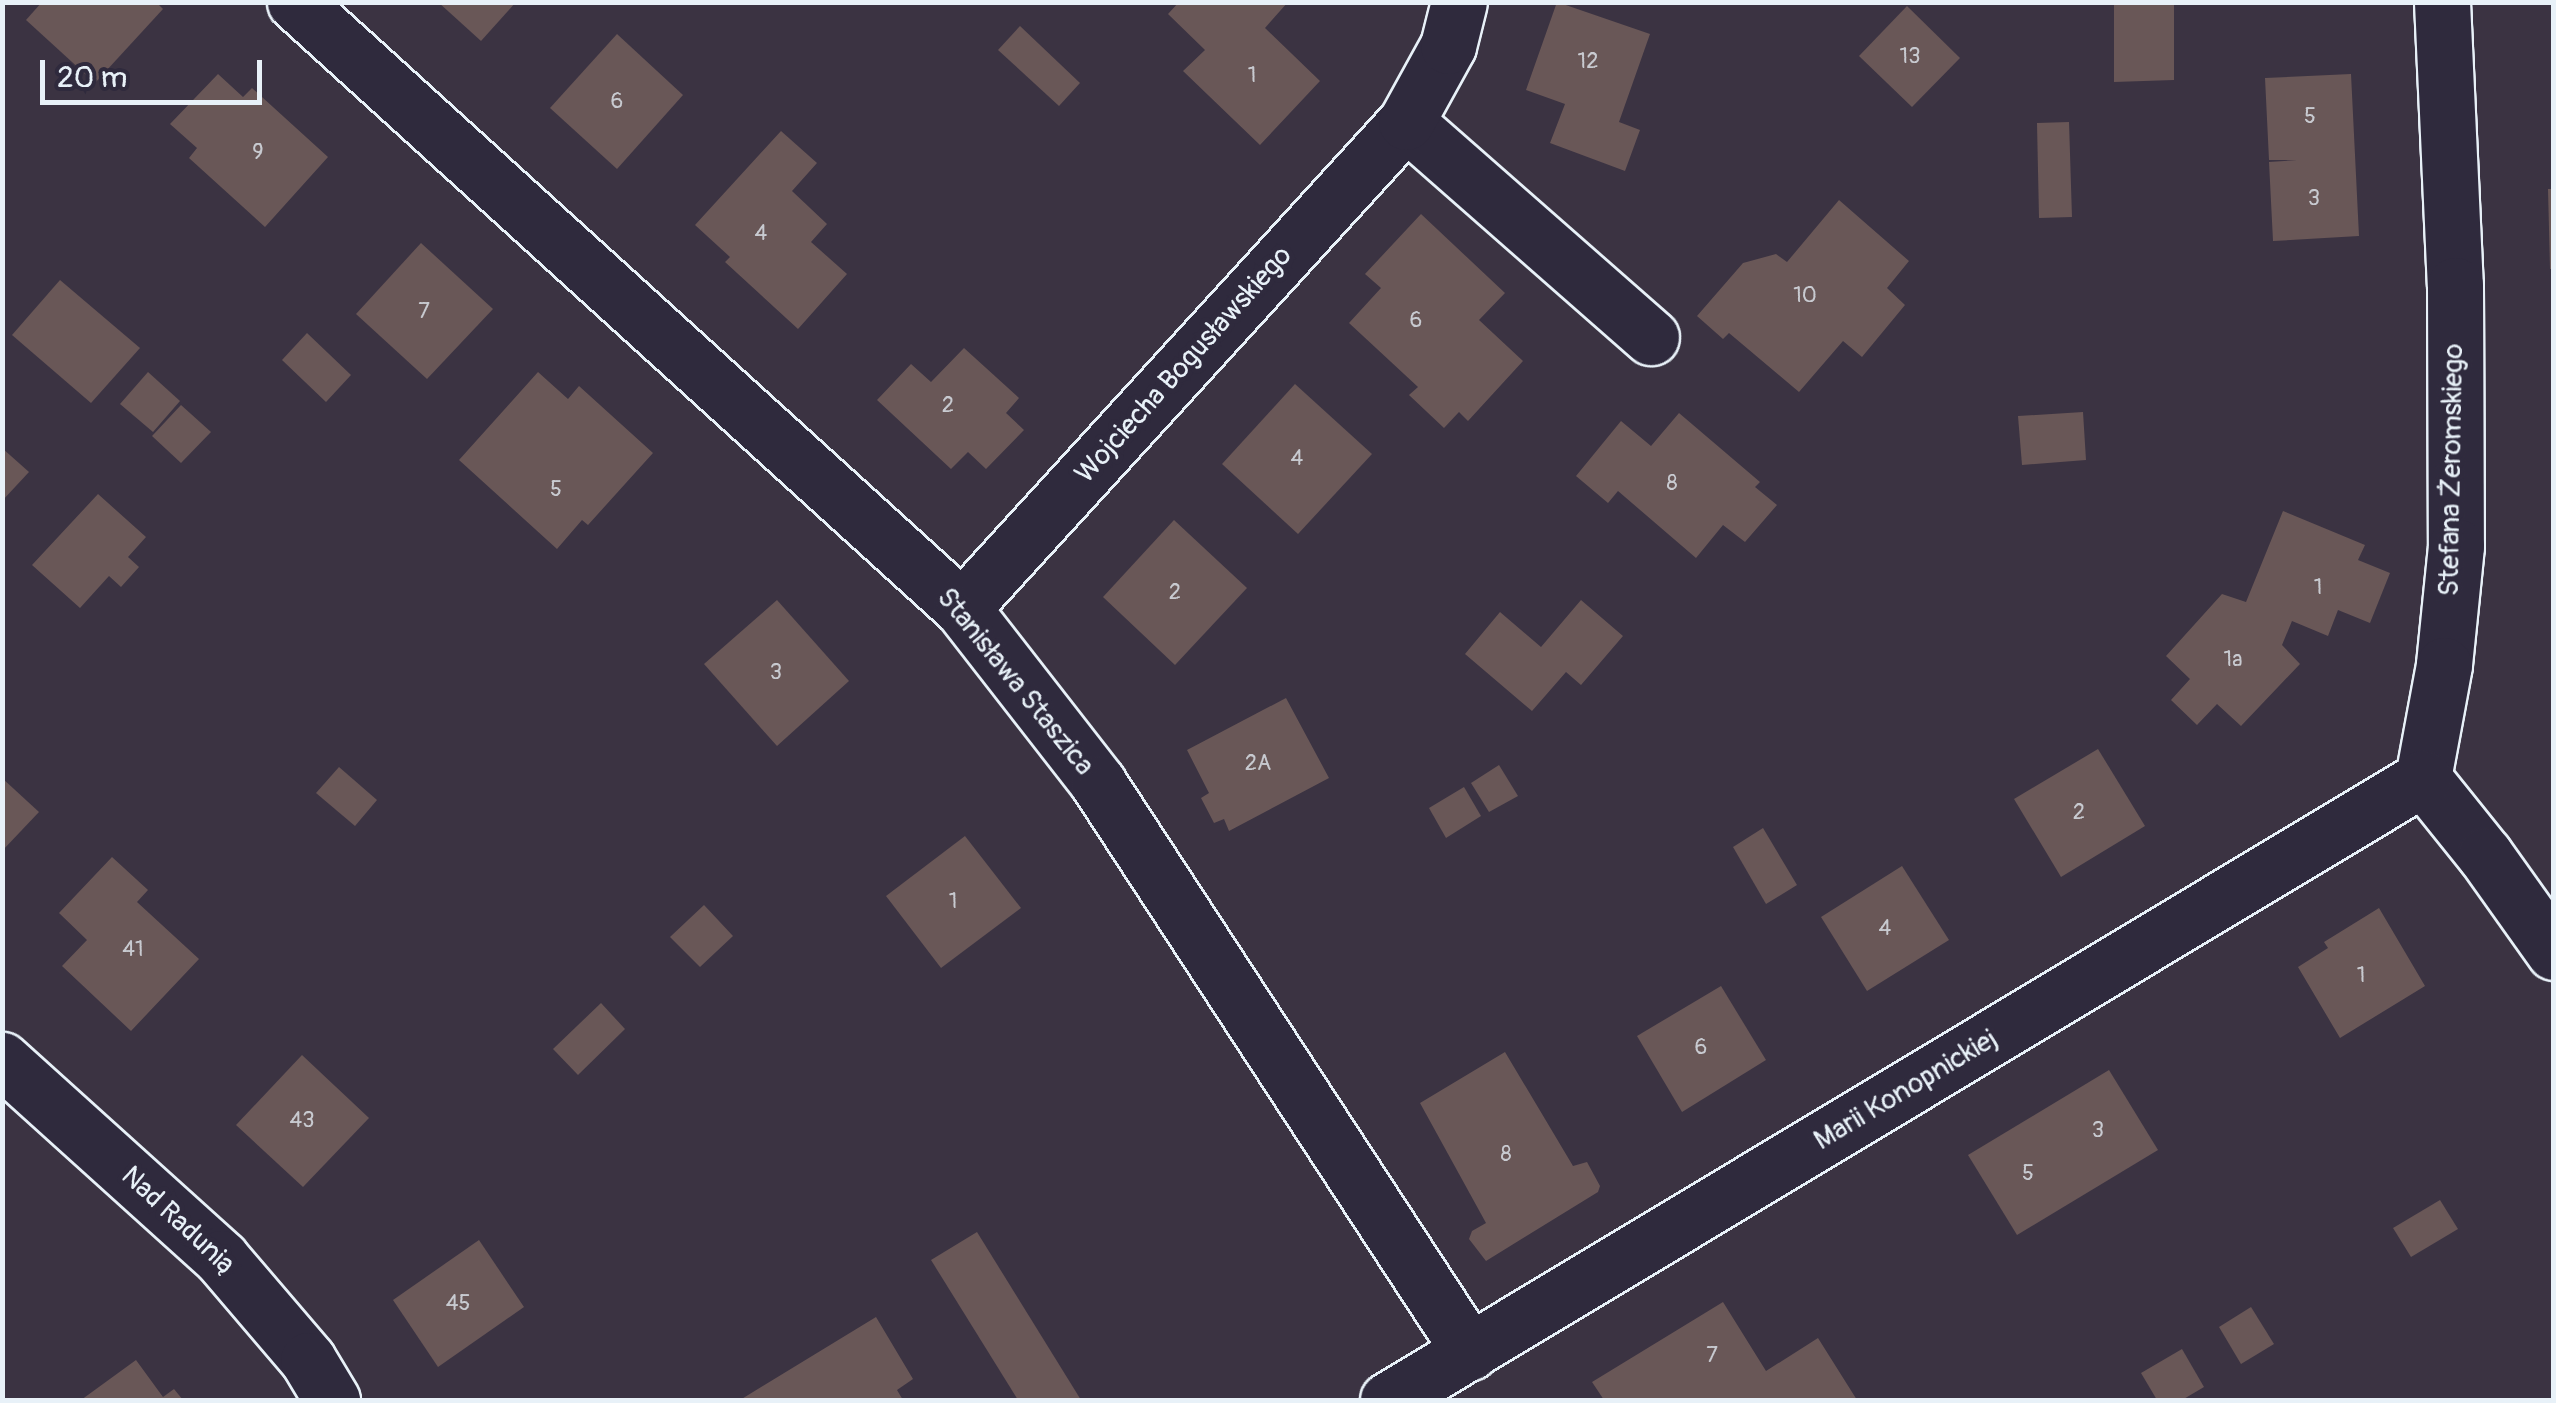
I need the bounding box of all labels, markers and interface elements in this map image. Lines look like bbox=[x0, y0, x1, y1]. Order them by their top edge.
scale bar bbox=[45, 40, 268, 102]
house number: 13 bbox=[1900, 44, 1920, 70]
house number: 12 bbox=[1578, 49, 1598, 75]
text: 20 m bbox=[57, 59, 127, 96]
house number: 1 bbox=[1248, 63, 1256, 89]
house number: 6 bbox=[611, 89, 623, 115]
house number: 5 bbox=[2304, 104, 2316, 130]
house number: 9 bbox=[252, 140, 264, 166]
house number: 3 bbox=[2308, 186, 2320, 212]
house number: 4 bbox=[755, 221, 767, 247]
street label: Wojciecha Bogusławskiego bbox=[1069, 240, 1299, 490]
house number: 10 bbox=[1793, 283, 1817, 309]
house number: 7 bbox=[418, 299, 430, 325]
house number: 6 bbox=[1410, 308, 1422, 334]
street label: Stefana Żeromskiego bbox=[2433, 343, 2471, 597]
house number: 2 bbox=[942, 393, 954, 419]
house number: 4 bbox=[1291, 446, 1303, 472]
house number: 8 bbox=[1666, 471, 1678, 497]
house number: 5 bbox=[550, 477, 562, 503]
house number: 1 bbox=[2314, 575, 2322, 601]
house number: 2 bbox=[1169, 580, 1181, 606]
street label: Stanisława Staszica bbox=[929, 582, 1101, 782]
house number: 1a bbox=[2224, 647, 2242, 673]
house number: 3 bbox=[770, 660, 782, 686]
house number: 2A bbox=[1245, 751, 1271, 777]
house number: 2 bbox=[2073, 800, 2085, 826]
house number: 1 bbox=[949, 889, 957, 915]
house number: 4 bbox=[1879, 916, 1891, 942]
house number: 41 bbox=[122, 937, 144, 963]
house number: 1 bbox=[2357, 963, 2365, 989]
street label: Marii Konopnickiej bbox=[1808, 1022, 2004, 1158]
house number: 6 bbox=[1695, 1035, 1707, 1061]
house number: 43 bbox=[289, 1108, 315, 1134]
house number: 3 bbox=[2092, 1118, 2104, 1144]
house number: 8 bbox=[1500, 1142, 1512, 1168]
street label: Nad Radunią bbox=[114, 1160, 242, 1282]
house number: 5 bbox=[2022, 1161, 2034, 1187]
house number: 45 bbox=[446, 1291, 470, 1317]
house number: 7 bbox=[1706, 1343, 1718, 1369]

